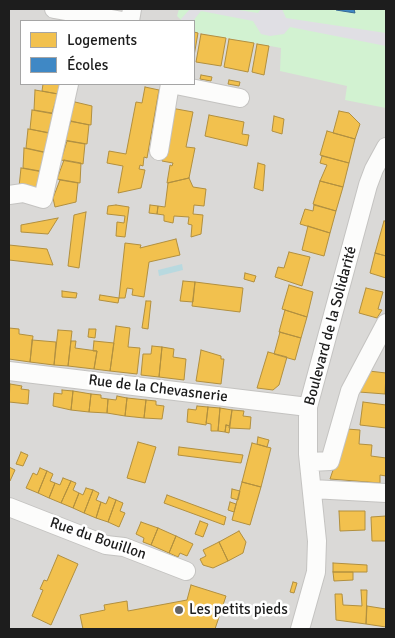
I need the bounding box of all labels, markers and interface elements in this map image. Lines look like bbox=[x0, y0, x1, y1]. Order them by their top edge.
legend bbox=[20, 20, 195, 85]
text: Logements bbox=[67, 31, 137, 49]
text: Écoles bbox=[67, 56, 108, 74]
street label: Boulevard de la Solidarité bbox=[301, 244, 361, 408]
street label: Rue de la Chevasnerie bbox=[87, 372, 229, 406]
street label: Rue du Bouillon bbox=[47, 514, 149, 564]
place label: Les petits pieds bbox=[189, 601, 288, 619]
marker: Les petits pieds bbox=[173, 604, 185, 616]

